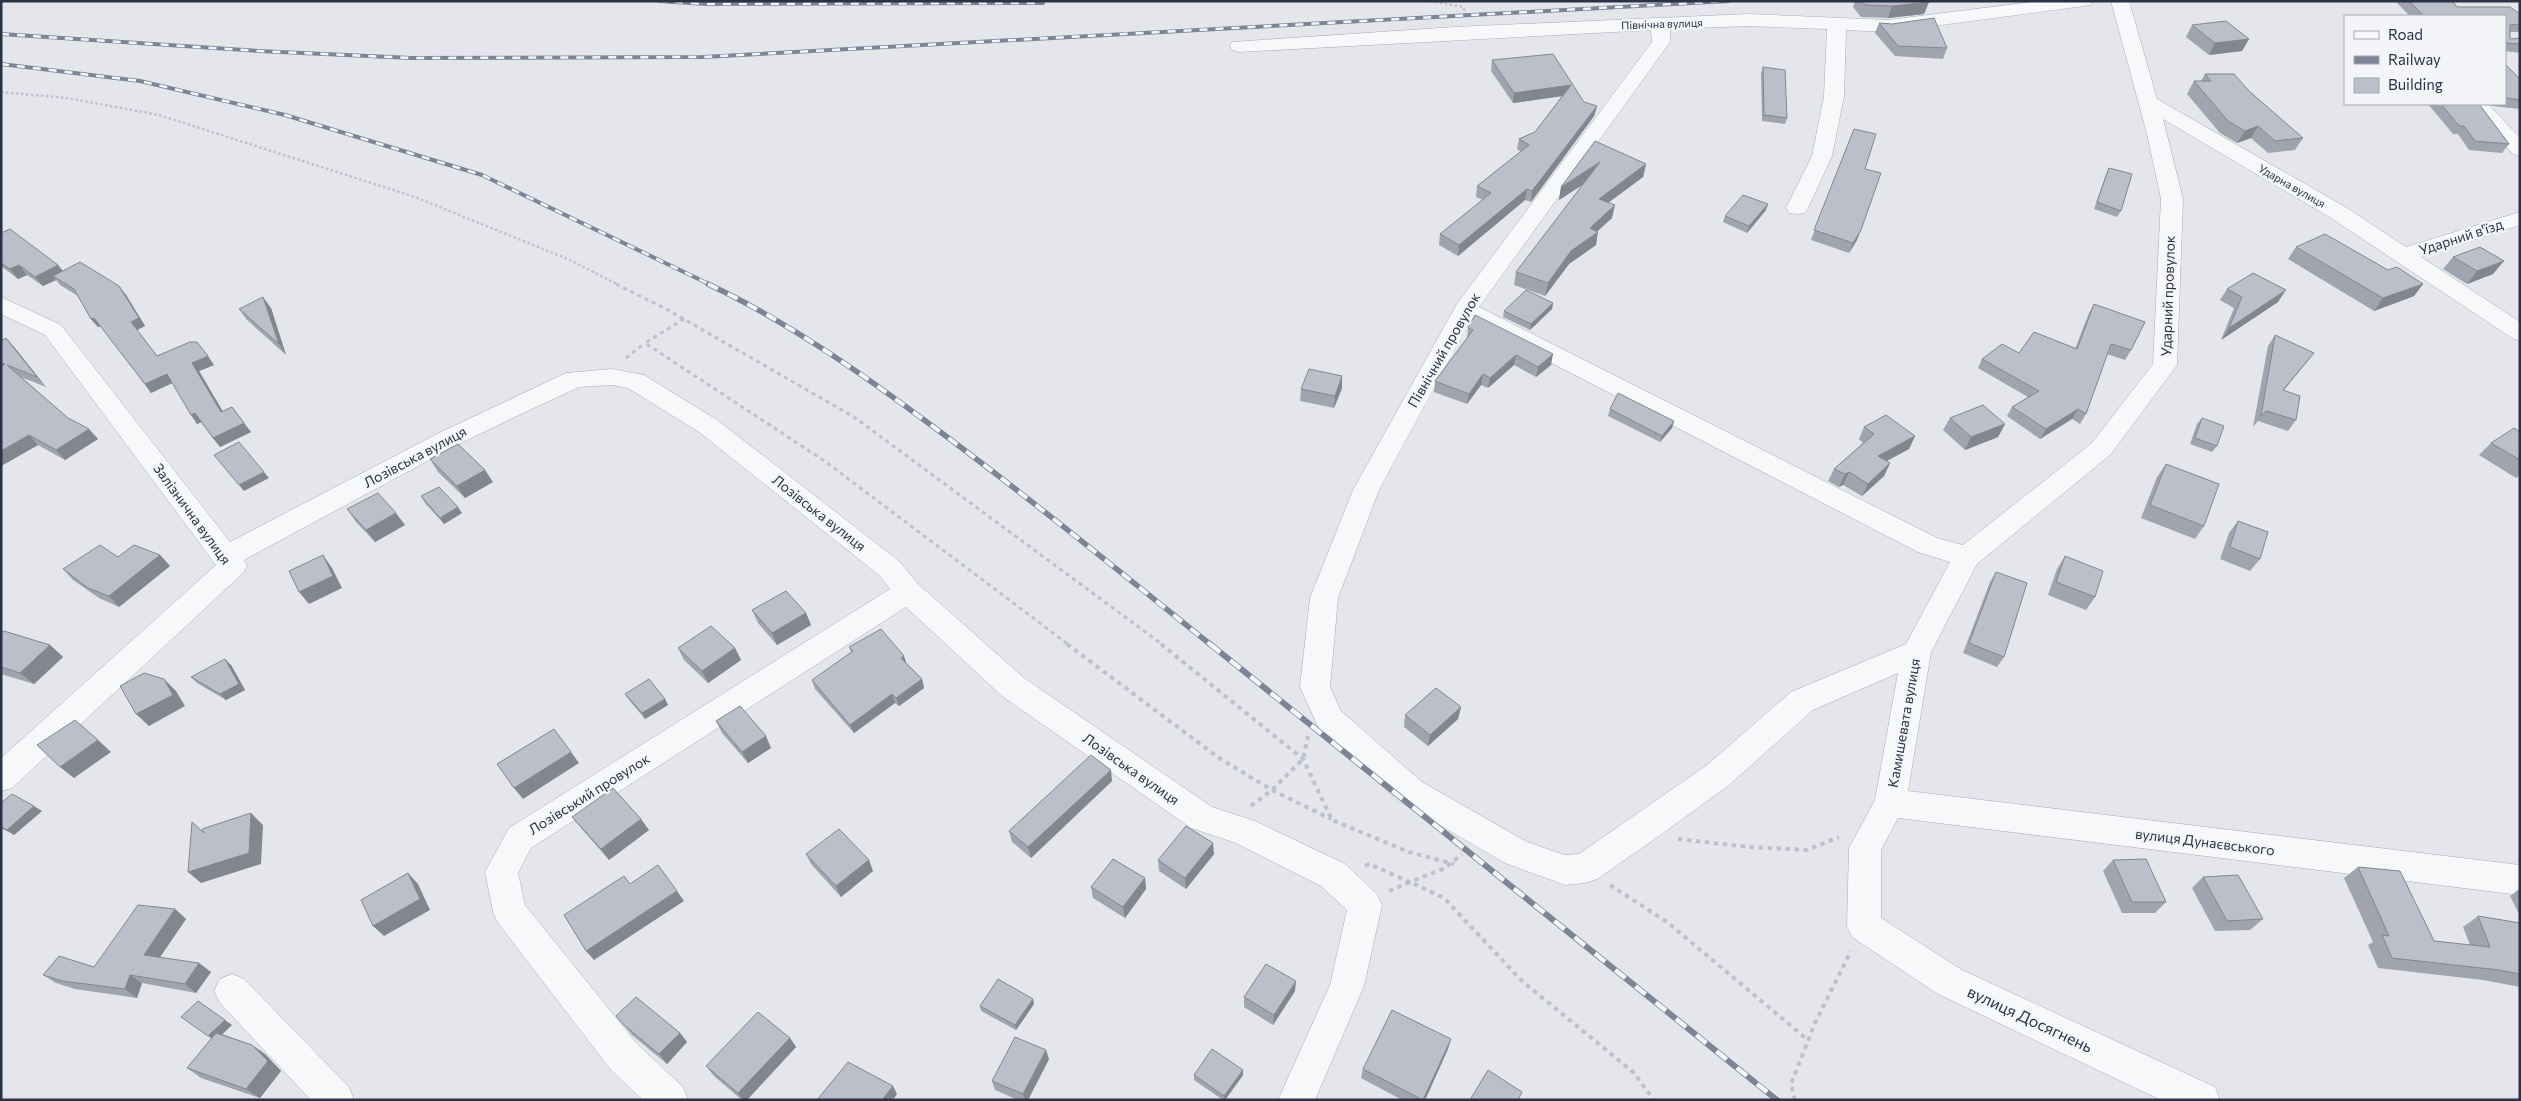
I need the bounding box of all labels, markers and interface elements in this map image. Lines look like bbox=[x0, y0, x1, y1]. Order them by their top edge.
legend bbox=[2344, 15, 2506, 105]
street label: Північна вулиця bbox=[1621, 16, 1703, 31]
text: Road bbox=[2388, 25, 2423, 43]
text: Railway bbox=[2388, 50, 2441, 68]
text: Building bbox=[2388, 75, 2443, 93]
street label: Ударна вулиця bbox=[2257, 161, 2328, 210]
street label: Ударний в'їзд bbox=[2417, 215, 2505, 258]
street label: Ударний провулок bbox=[2157, 235, 2178, 357]
street label: Північний провулок bbox=[1404, 289, 1484, 410]
street label: Лозівська вулиця bbox=[360, 422, 469, 491]
street label: Залізнична вулиця bbox=[150, 460, 235, 568]
street label: Лозівська вулиця bbox=[769, 471, 869, 554]
street label: Камишевата вулиця bbox=[1884, 657, 1923, 789]
street label: Лозівська вулиця bbox=[1080, 729, 1183, 808]
street label: Лозівський провулок bbox=[525, 749, 653, 838]
street label: вулиця Дунаєвського bbox=[2134, 825, 2276, 858]
street label: вулиця Досягнень bbox=[1965, 981, 2096, 1056]

